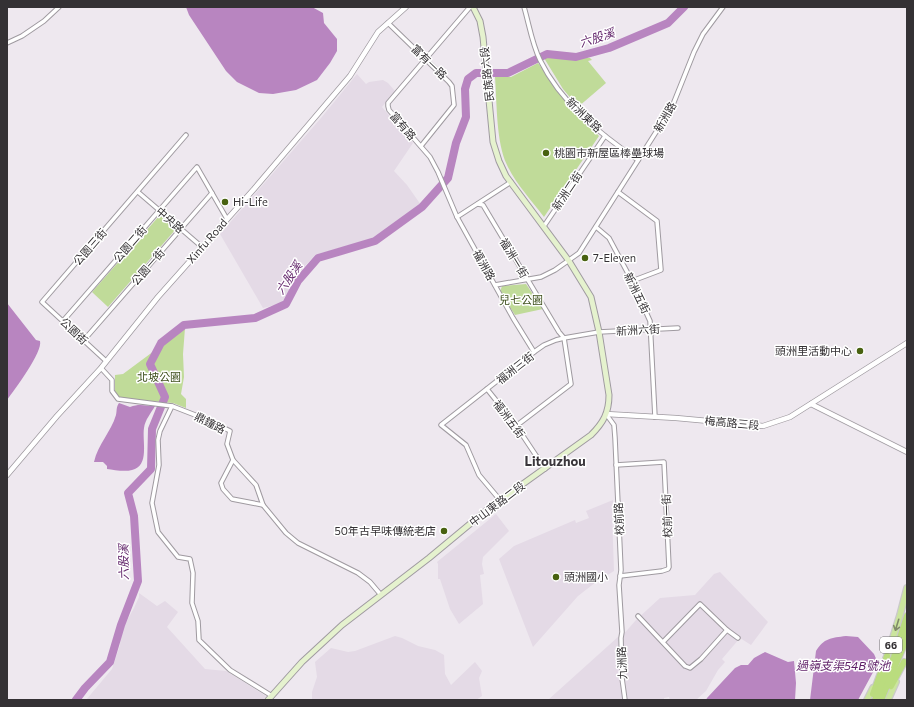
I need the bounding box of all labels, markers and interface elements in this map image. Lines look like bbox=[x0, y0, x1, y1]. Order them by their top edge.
water label: 六股溪 bbox=[577, 24, 618, 49]
street label: 富有一路 bbox=[409, 42, 450, 82]
street label: 民族路六段 bbox=[477, 46, 496, 102]
street label: 新洲東路 bbox=[564, 95, 605, 135]
street label: 新洲路 bbox=[651, 99, 678, 134]
street label: 富有路 bbox=[388, 109, 419, 142]
place label: 桃園市新屋區棒壘球場 bbox=[554, 146, 664, 159]
marker: 桃園市新屋區棒壘球場 bbox=[541, 148, 551, 158]
street label: 新洲二街 bbox=[549, 169, 584, 213]
place label: Hi-Life bbox=[233, 195, 268, 208]
marker: Hi-Life bbox=[220, 197, 230, 207]
street label: 中央路 bbox=[154, 204, 187, 235]
street label: Xinfu Road bbox=[184, 216, 230, 266]
street label: 公園二街 bbox=[110, 223, 149, 265]
street label: 公園三街 bbox=[70, 226, 109, 268]
street label: 福洲一街 bbox=[498, 236, 531, 280]
street label: 公園一街 bbox=[128, 246, 167, 288]
street label: 福洲路 bbox=[471, 247, 498, 282]
place label: 7-Eleven bbox=[593, 251, 636, 264]
marker: 7-Eleven bbox=[580, 253, 590, 263]
water label: 六股溪 bbox=[272, 257, 305, 296]
street label: 新洲五街 bbox=[622, 270, 653, 315]
park label: 兒七公園 bbox=[499, 293, 543, 306]
street label: 公園街 bbox=[58, 315, 91, 347]
street label: 新洲六街 bbox=[616, 322, 660, 337]
place label: 頭洲里活動中心 bbox=[775, 344, 852, 357]
marker: 頭洲里活動中心 bbox=[855, 346, 865, 356]
street label: 福洲三街 bbox=[493, 349, 536, 386]
park label: 北坡公園 bbox=[137, 370, 181, 383]
street label: 福洲五街 bbox=[491, 397, 528, 440]
street label: 鼎鐘路 bbox=[193, 409, 228, 436]
street label: 梅高路三段 bbox=[704, 414, 760, 431]
district label: Litouzhou bbox=[524, 453, 586, 469]
street label: 中山東路二段 bbox=[466, 479, 527, 529]
street label: 校前一街 bbox=[659, 494, 674, 538]
street label: 校前路 bbox=[611, 502, 626, 536]
place label: 50年古早味傳統老店 bbox=[335, 524, 436, 537]
marker: 50年古早味傳統老店 bbox=[439, 526, 449, 536]
water label: 六股溪 bbox=[116, 542, 130, 580]
place label: 頭洲國小 bbox=[564, 570, 608, 583]
marker: 頭洲國小 bbox=[551, 572, 561, 582]
one-way arrow bbox=[893, 619, 900, 632]
road number: 66 bbox=[880, 637, 902, 653]
street label: 九洲路 bbox=[614, 646, 629, 680]
water label: 過嶺支渠54B號池 bbox=[796, 658, 892, 672]

